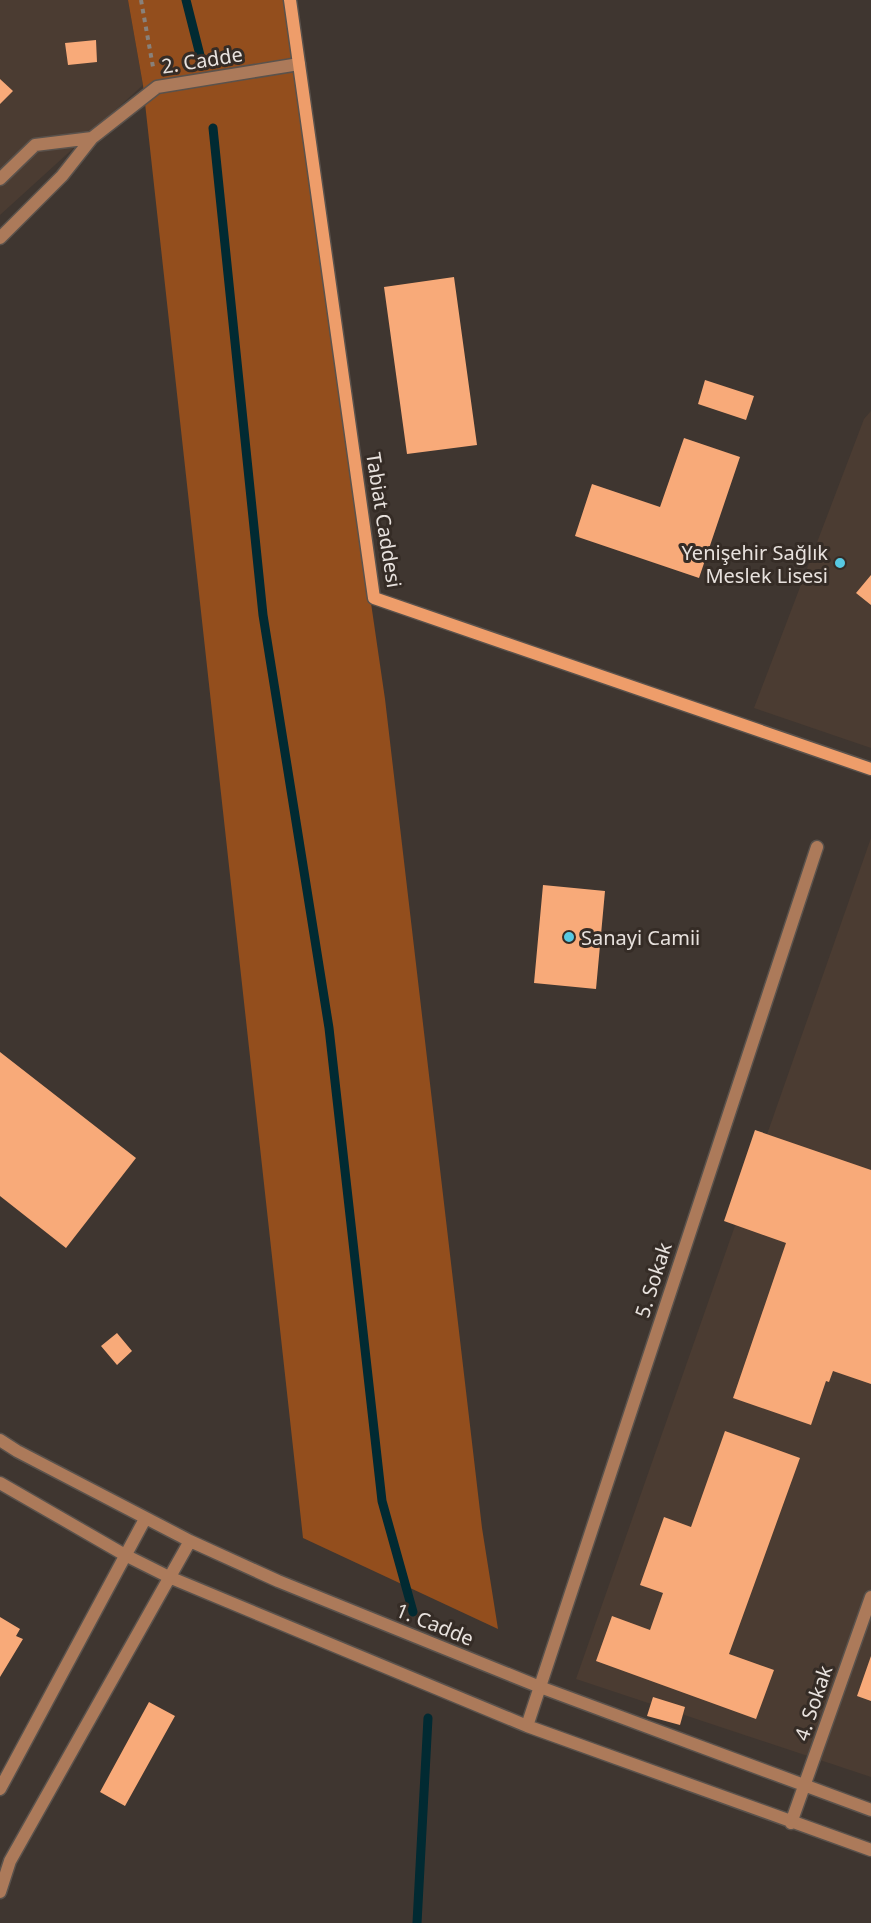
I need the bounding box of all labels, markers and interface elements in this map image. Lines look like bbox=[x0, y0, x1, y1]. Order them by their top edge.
street label: 2. Cadde bbox=[160, 40, 244, 80]
street label: Tabiat Caddesi bbox=[360, 451, 408, 589]
place label: Yenişehir Sağlık Meslek Lisesi bbox=[682, 539, 828, 589]
marker: Yenişehir Sağlık Meslek Lisesi bbox=[833, 556, 847, 570]
place label: Sanayi Camii bbox=[581, 924, 700, 951]
marker: Sanayi Camii bbox=[562, 930, 576, 944]
street label: 5. Sokak bbox=[628, 1239, 678, 1321]
street label: 1. Cadde bbox=[392, 1596, 478, 1652]
street label: 4. Sokak bbox=[788, 1662, 839, 1744]

